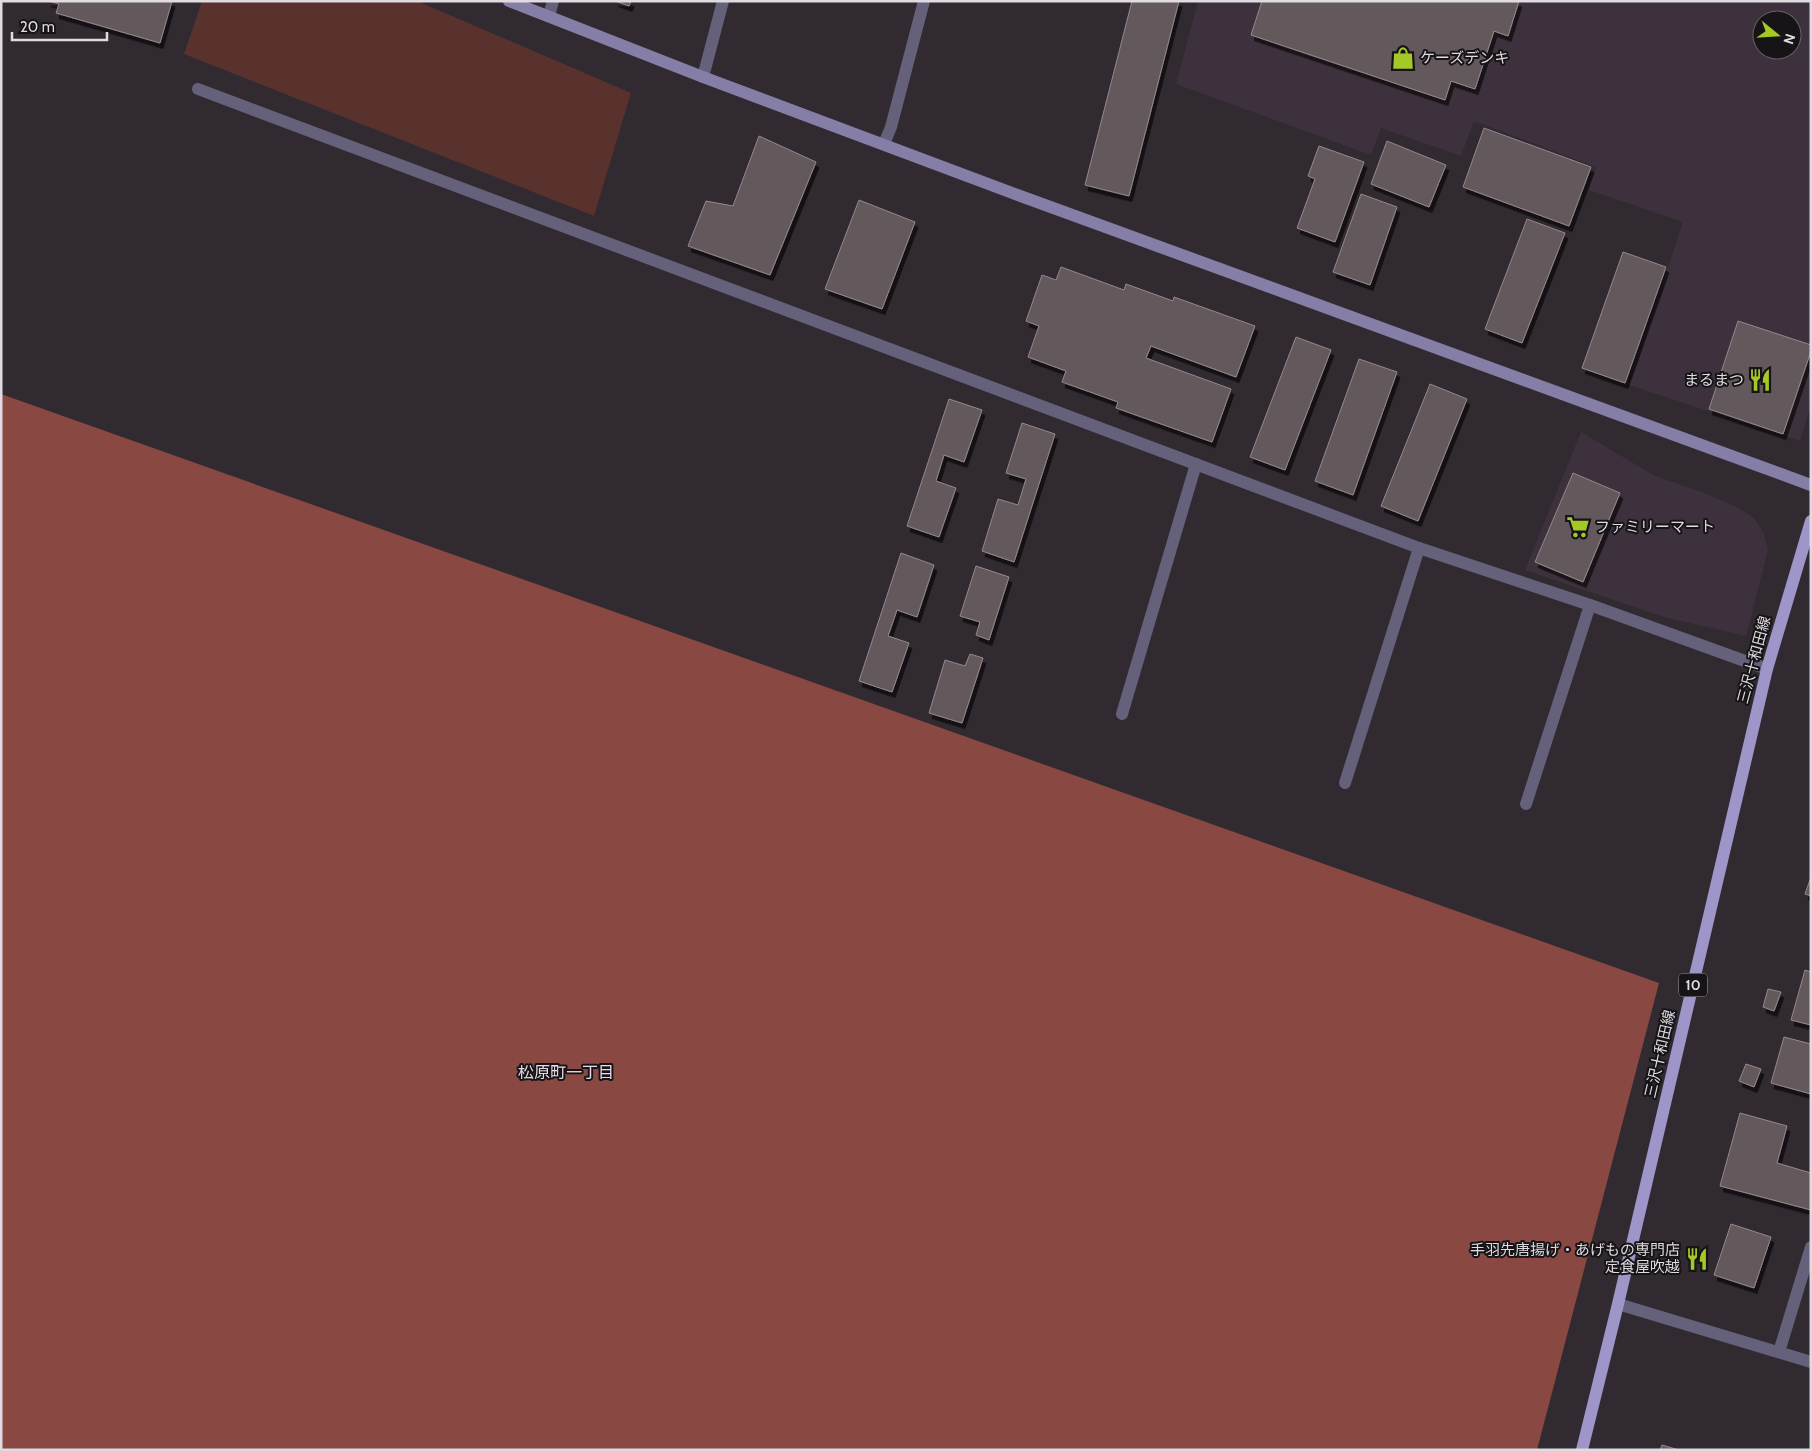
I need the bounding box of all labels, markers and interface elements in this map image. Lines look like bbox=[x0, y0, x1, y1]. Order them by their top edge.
scale bar bbox=[12, 10, 108, 42]
north arrow bbox=[1752, 10, 1802, 60]
text: 20 m bbox=[20, 18, 55, 36]
text: N bbox=[1779, 32, 1799, 47]
shop icon: ケーズデンキ bbox=[1390, 45, 1416, 71]
place label: ケーズデンキ bbox=[1420, 49, 1509, 67]
restaurant icon: まるまつ bbox=[1747, 367, 1773, 393]
place label: まるまつ bbox=[1684, 371, 1744, 389]
supermarket icon: ファミリーマート bbox=[1565, 514, 1591, 540]
place label: ファミリーマート bbox=[1595, 518, 1715, 536]
street label: 三沢十和田線 bbox=[1734, 614, 1774, 706]
road number: 10 bbox=[1679, 974, 1707, 996]
street label: 三沢十和田線 bbox=[1641, 1008, 1679, 1100]
district label: 松原町一丁目 bbox=[518, 1063, 614, 1082]
place label: 手羽先唐揚げ・あげもの専門店 定食屋吹越 bbox=[1470, 1241, 1680, 1276]
restaurant icon: 手羽先唐揚げ・あげもの専門店 定食屋吹越 bbox=[1684, 1246, 1710, 1272]

